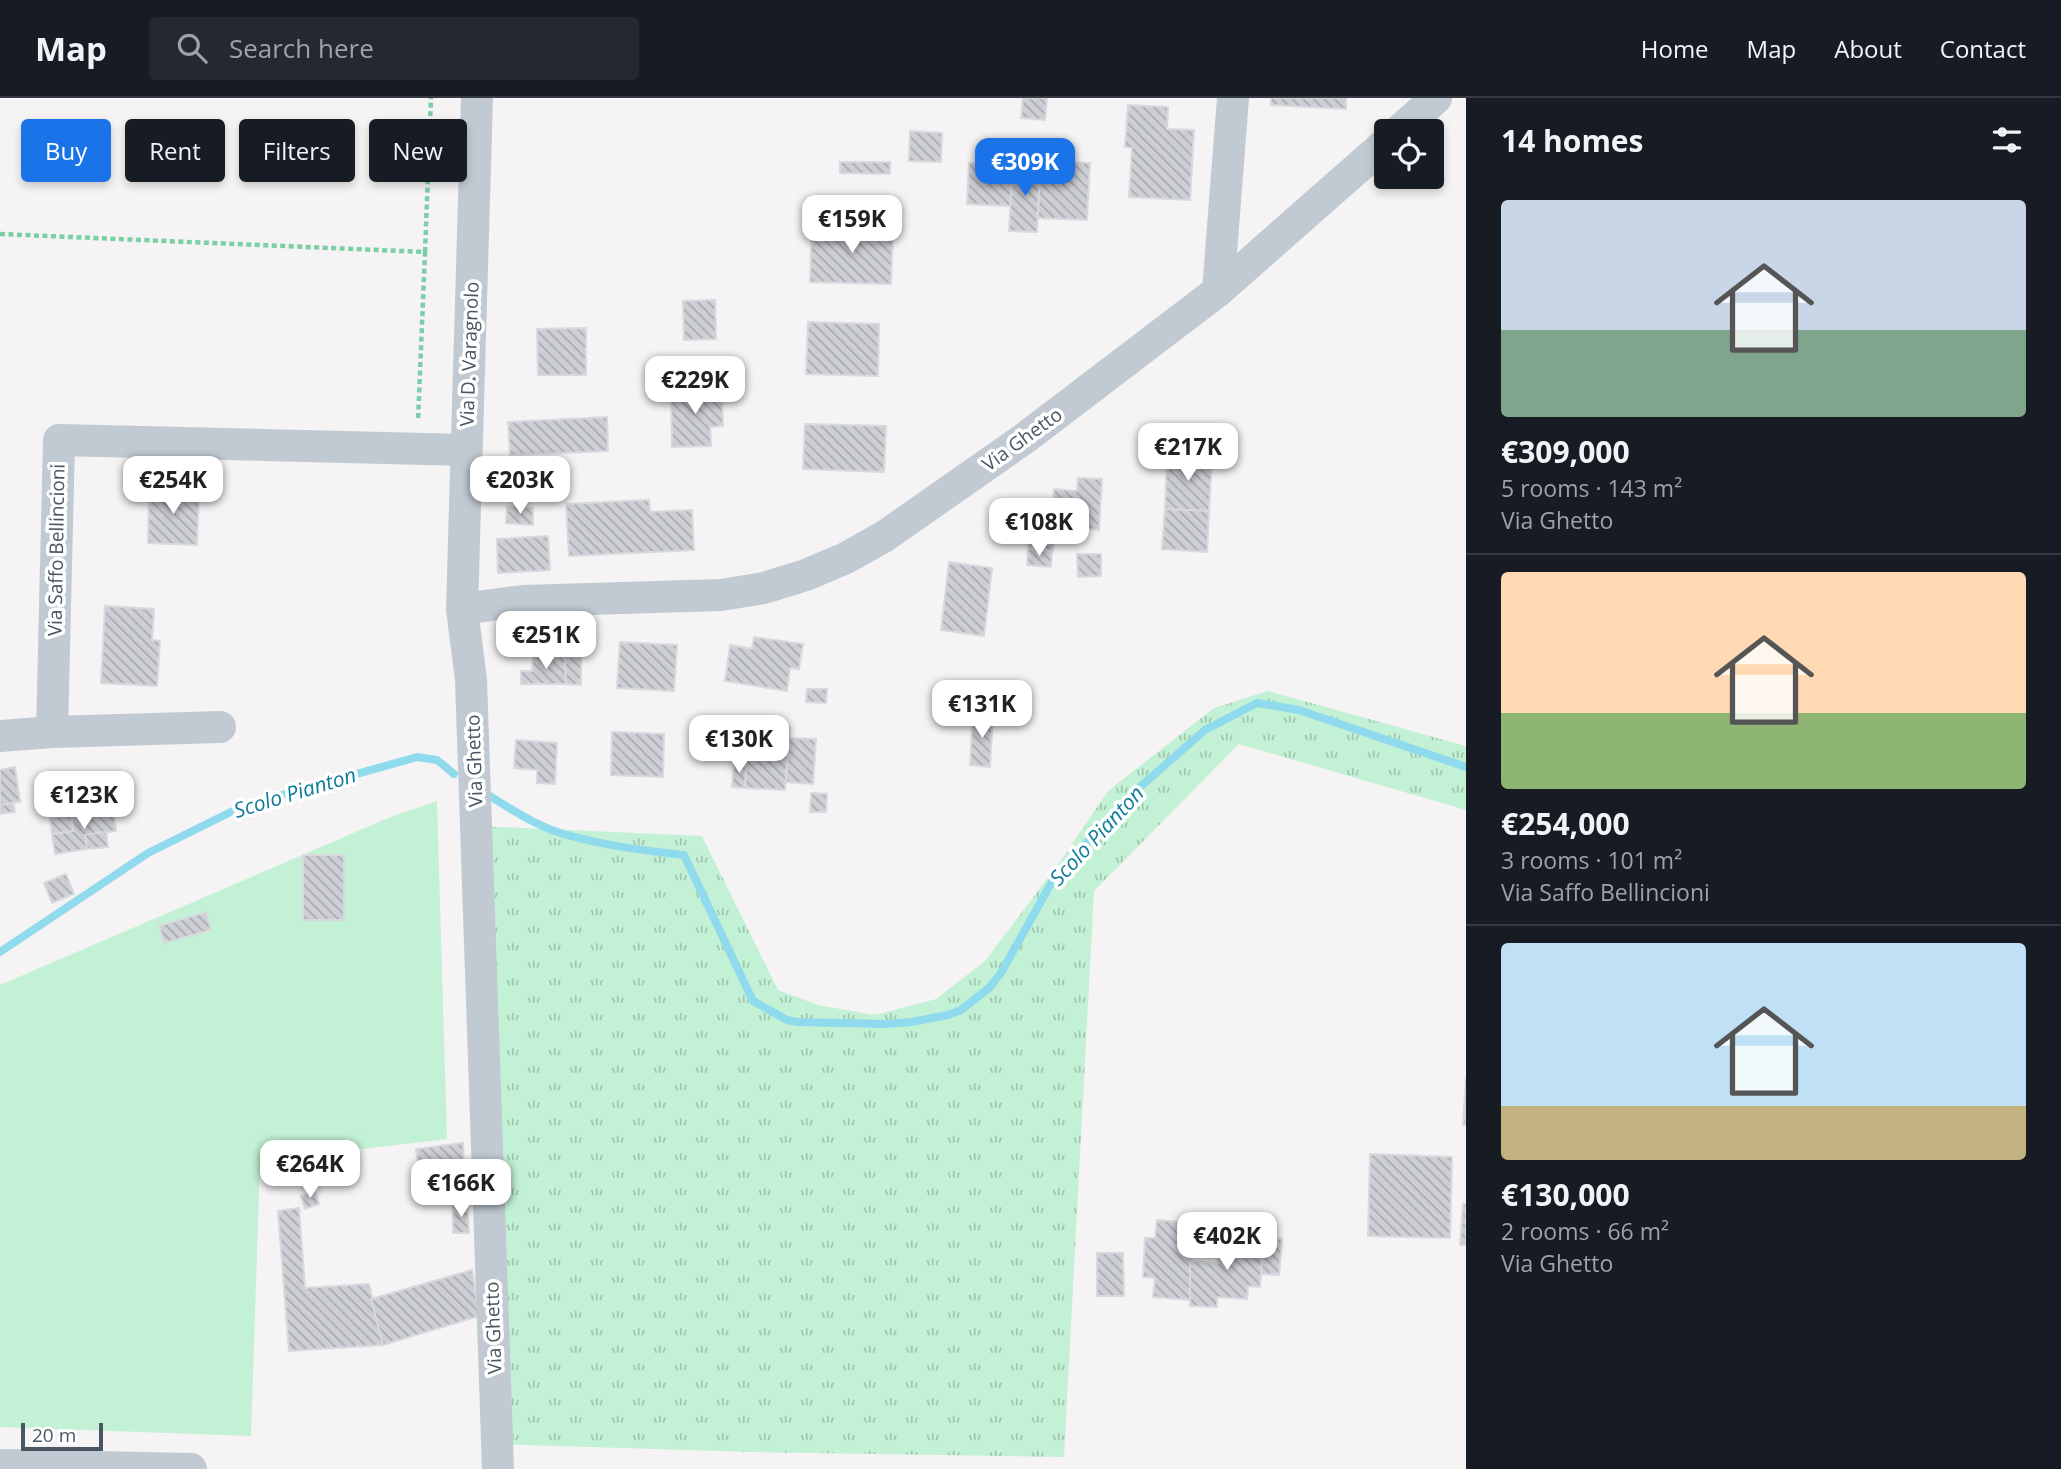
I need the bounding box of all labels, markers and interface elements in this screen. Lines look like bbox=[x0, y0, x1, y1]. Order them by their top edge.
search box bbox=[149, 17, 639, 80]
text: Map bbox=[35, 26, 107, 71]
icon: search bbox=[173, 29, 211, 67]
text: Search here bbox=[229, 30, 374, 66]
text: Home bbox=[1641, 32, 1709, 65]
text: Map bbox=[1747, 32, 1796, 65]
text: About bbox=[1834, 32, 1902, 65]
text: Contact bbox=[1940, 32, 2026, 65]
chip: Buy bbox=[21, 119, 111, 182]
chip: Rent bbox=[125, 119, 225, 182]
chip: Filters bbox=[239, 119, 355, 182]
chip: New bbox=[369, 119, 467, 182]
map controls bbox=[1374, 119, 1444, 189]
button: locate bbox=[1374, 119, 1444, 189]
text: 14 homes bbox=[1501, 120, 1644, 161]
icon: filters bbox=[1988, 121, 2026, 159]
pin: €309K bbox=[976, 139, 1074, 198]
text: €309K bbox=[991, 145, 1059, 177]
pin: €159K bbox=[803, 195, 901, 255]
text: €159K bbox=[818, 202, 886, 234]
icon: home bbox=[1701, 245, 1827, 371]
street label: Via D. Varagnolo bbox=[453, 281, 485, 427]
pin: €229K bbox=[646, 356, 744, 416]
text: €229K bbox=[661, 363, 729, 395]
street label: Via Ghetto bbox=[977, 401, 1067, 477]
pin: €217K bbox=[1139, 424, 1237, 483]
text: €217K bbox=[1154, 430, 1222, 462]
text: €309,000 bbox=[1501, 431, 1630, 472]
pin: €254K bbox=[124, 456, 222, 516]
pin: €203K bbox=[471, 456, 569, 516]
text: €254K bbox=[139, 463, 207, 495]
text: €203K bbox=[486, 463, 554, 495]
street label: Via Saffo Bellincioni bbox=[41, 464, 71, 636]
text: 5 rooms · 143 m² bbox=[1501, 472, 1682, 504]
pin: €108K bbox=[990, 498, 1088, 558]
text: Via Ghetto bbox=[1501, 504, 1613, 536]
text: €108K bbox=[1005, 505, 1073, 537]
pin: €251K bbox=[497, 612, 595, 671]
icon: home bbox=[1701, 617, 1827, 743]
text: €251K bbox=[512, 618, 580, 650]
pin: €131K bbox=[933, 680, 1031, 740]
text: €131K bbox=[948, 687, 1016, 719]
street label: Via Ghetto bbox=[459, 714, 489, 808]
pin: €130K bbox=[690, 716, 788, 775]
text: €130K bbox=[705, 722, 773, 754]
water label: Scolo Pianton bbox=[230, 760, 359, 824]
pin: €123K bbox=[35, 772, 133, 831]
text: €123K bbox=[50, 778, 118, 810]
water label: Scolo Pianton bbox=[1043, 780, 1150, 891]
text: €254,000 bbox=[1501, 803, 1630, 844]
text: 3 rooms · 101 m² bbox=[1501, 844, 1682, 876]
text: Via Saffo Bellincioni bbox=[1501, 876, 1710, 908]
icon: home bbox=[1701, 988, 1827, 1114]
pin: €264K bbox=[261, 1140, 359, 1200]
text: €264K bbox=[276, 1147, 344, 1179]
pin: €166K bbox=[412, 1160, 510, 1219]
text: €166K bbox=[427, 1166, 495, 1198]
text: €130,000 bbox=[1501, 1174, 1630, 1215]
pin: €402K bbox=[1178, 1212, 1276, 1272]
text: 2 rooms · 66 m² bbox=[1501, 1215, 1669, 1247]
text: €402K bbox=[1193, 1219, 1261, 1251]
text: Via Ghetto bbox=[1501, 1247, 1613, 1279]
street label: Via Ghetto bbox=[478, 1281, 508, 1375]
scale bar bbox=[21, 1420, 103, 1452]
text: 20 m bbox=[32, 1422, 76, 1448]

